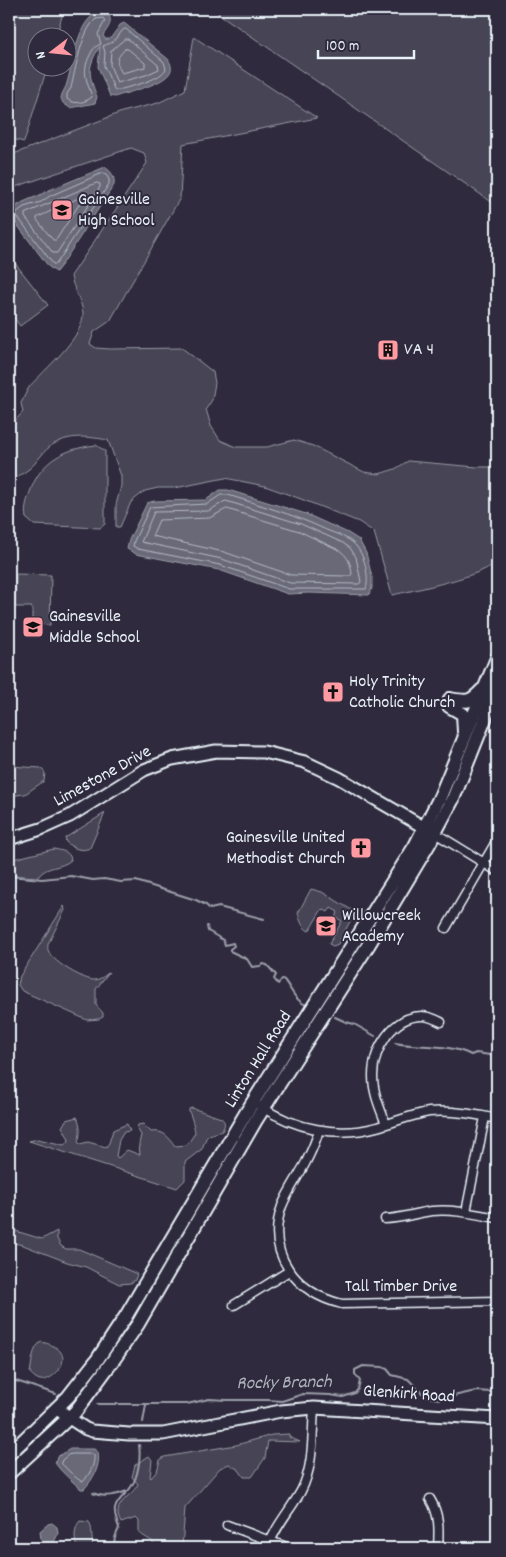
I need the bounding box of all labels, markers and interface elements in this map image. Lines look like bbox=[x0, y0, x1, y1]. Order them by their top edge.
north arrow bbox=[28, 28, 78, 78]
scale bar bbox=[318, 28, 415, 60]
text: 100 m bbox=[326, 36, 359, 58]
text: N bbox=[31, 49, 52, 61]
place label: Gainesville High School bbox=[78, 188, 155, 234]
school or university icon: Gainesville High School bbox=[50, 198, 74, 222]
building icon: VA 4 bbox=[376, 338, 400, 362]
place label: VA 4 bbox=[404, 338, 434, 363]
place label: Gainesville Middle School bbox=[49, 605, 140, 651]
school or university icon: Gainesville Middle School bbox=[21, 615, 45, 639]
place label: Holy Trinity Catholic Church bbox=[349, 670, 455, 716]
church icon: Holy Trinity Catholic Church bbox=[321, 680, 345, 704]
street label: Limestone Drive bbox=[50, 740, 156, 814]
place label: Gainesville United Methodist Church bbox=[226, 826, 345, 872]
church icon: Gainesville United Methodist Church bbox=[349, 836, 373, 860]
place label: Willowcreek Academy bbox=[342, 904, 421, 950]
school or university icon: Willowcreek Academy bbox=[314, 914, 338, 938]
street label: Linton Hall Road bbox=[219, 1007, 299, 1113]
street label: Tall Timber Drive bbox=[345, 1275, 457, 1300]
water label: Rocky Branch bbox=[236, 1370, 333, 1398]
street label: Glenkirk Road bbox=[362, 1379, 456, 1411]

